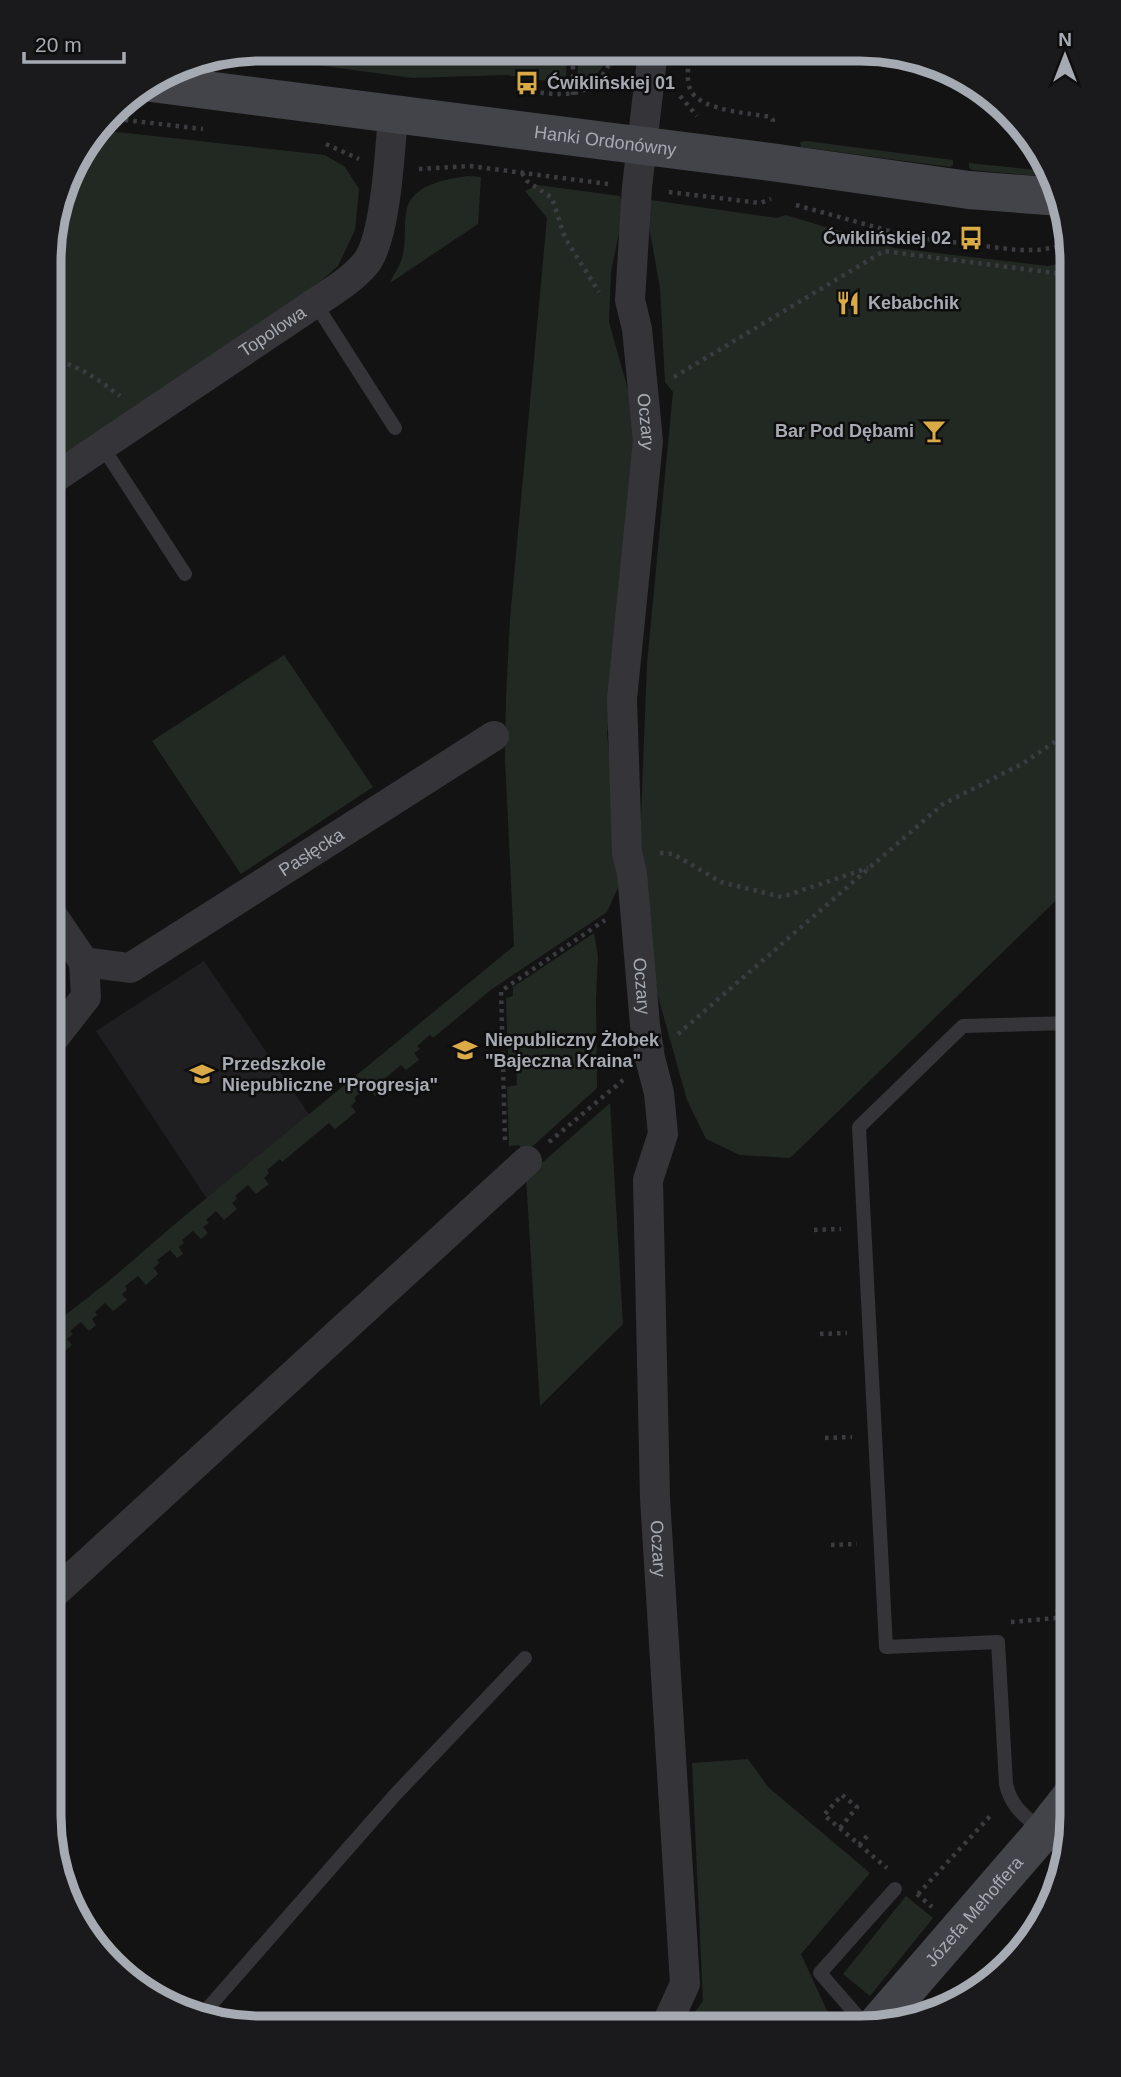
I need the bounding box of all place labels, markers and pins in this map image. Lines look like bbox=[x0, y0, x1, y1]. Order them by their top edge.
bus stop icon: Ćwiklińskiej 01 bbox=[513, 69, 541, 97]
place label: Ćwiklińskiej 01 bbox=[547, 72, 675, 93]
bus stop icon: Ćwiklińskiej 02 bbox=[957, 224, 985, 252]
place label: Ćwiklińskiej 02 bbox=[823, 227, 951, 248]
restaurant icon: Kebabchik bbox=[834, 289, 862, 317]
place label: Kebabchik bbox=[868, 293, 960, 313]
bar icon: Bar Pod Dębami bbox=[920, 417, 948, 445]
place label: Bar Pod Dębami bbox=[775, 421, 914, 441]
place label: Niepubliczny Żłobek "Bajeczna Kraina" bbox=[485, 1030, 660, 1071]
school or university icon: Niepubliczny Żłobek "Bajeczna Kraina" bbox=[451, 1036, 479, 1064]
place label: Przedszkole Niepubliczne "Progresja" bbox=[222, 1054, 438, 1095]
school or university icon: Przedszkole Niepubliczne "Progresja" bbox=[188, 1060, 216, 1088]

